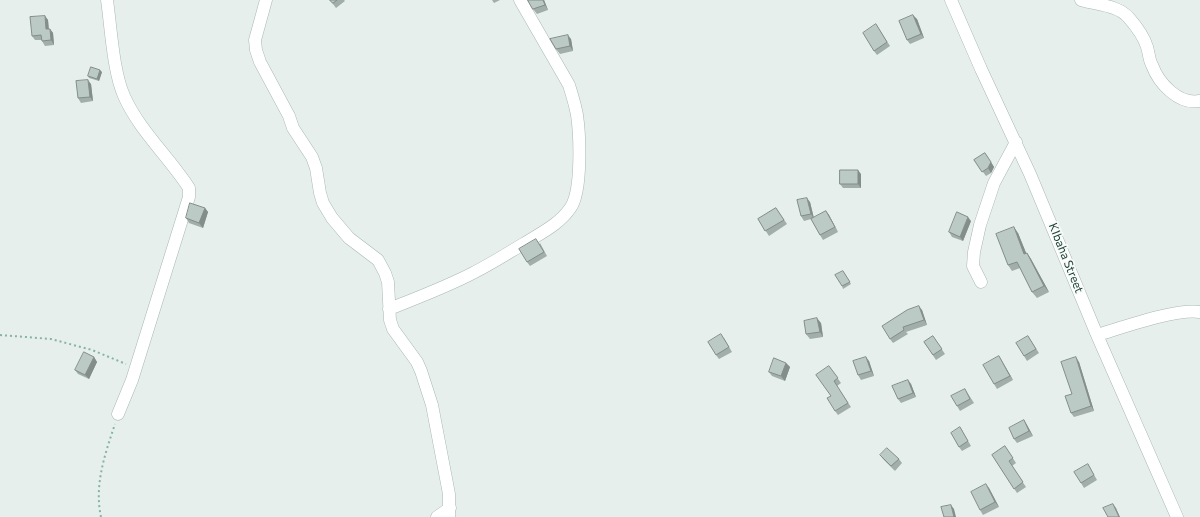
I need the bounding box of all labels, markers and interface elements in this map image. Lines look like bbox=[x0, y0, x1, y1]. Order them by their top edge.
street label: KIbaha Street bbox=[1045, 221, 1087, 295]

